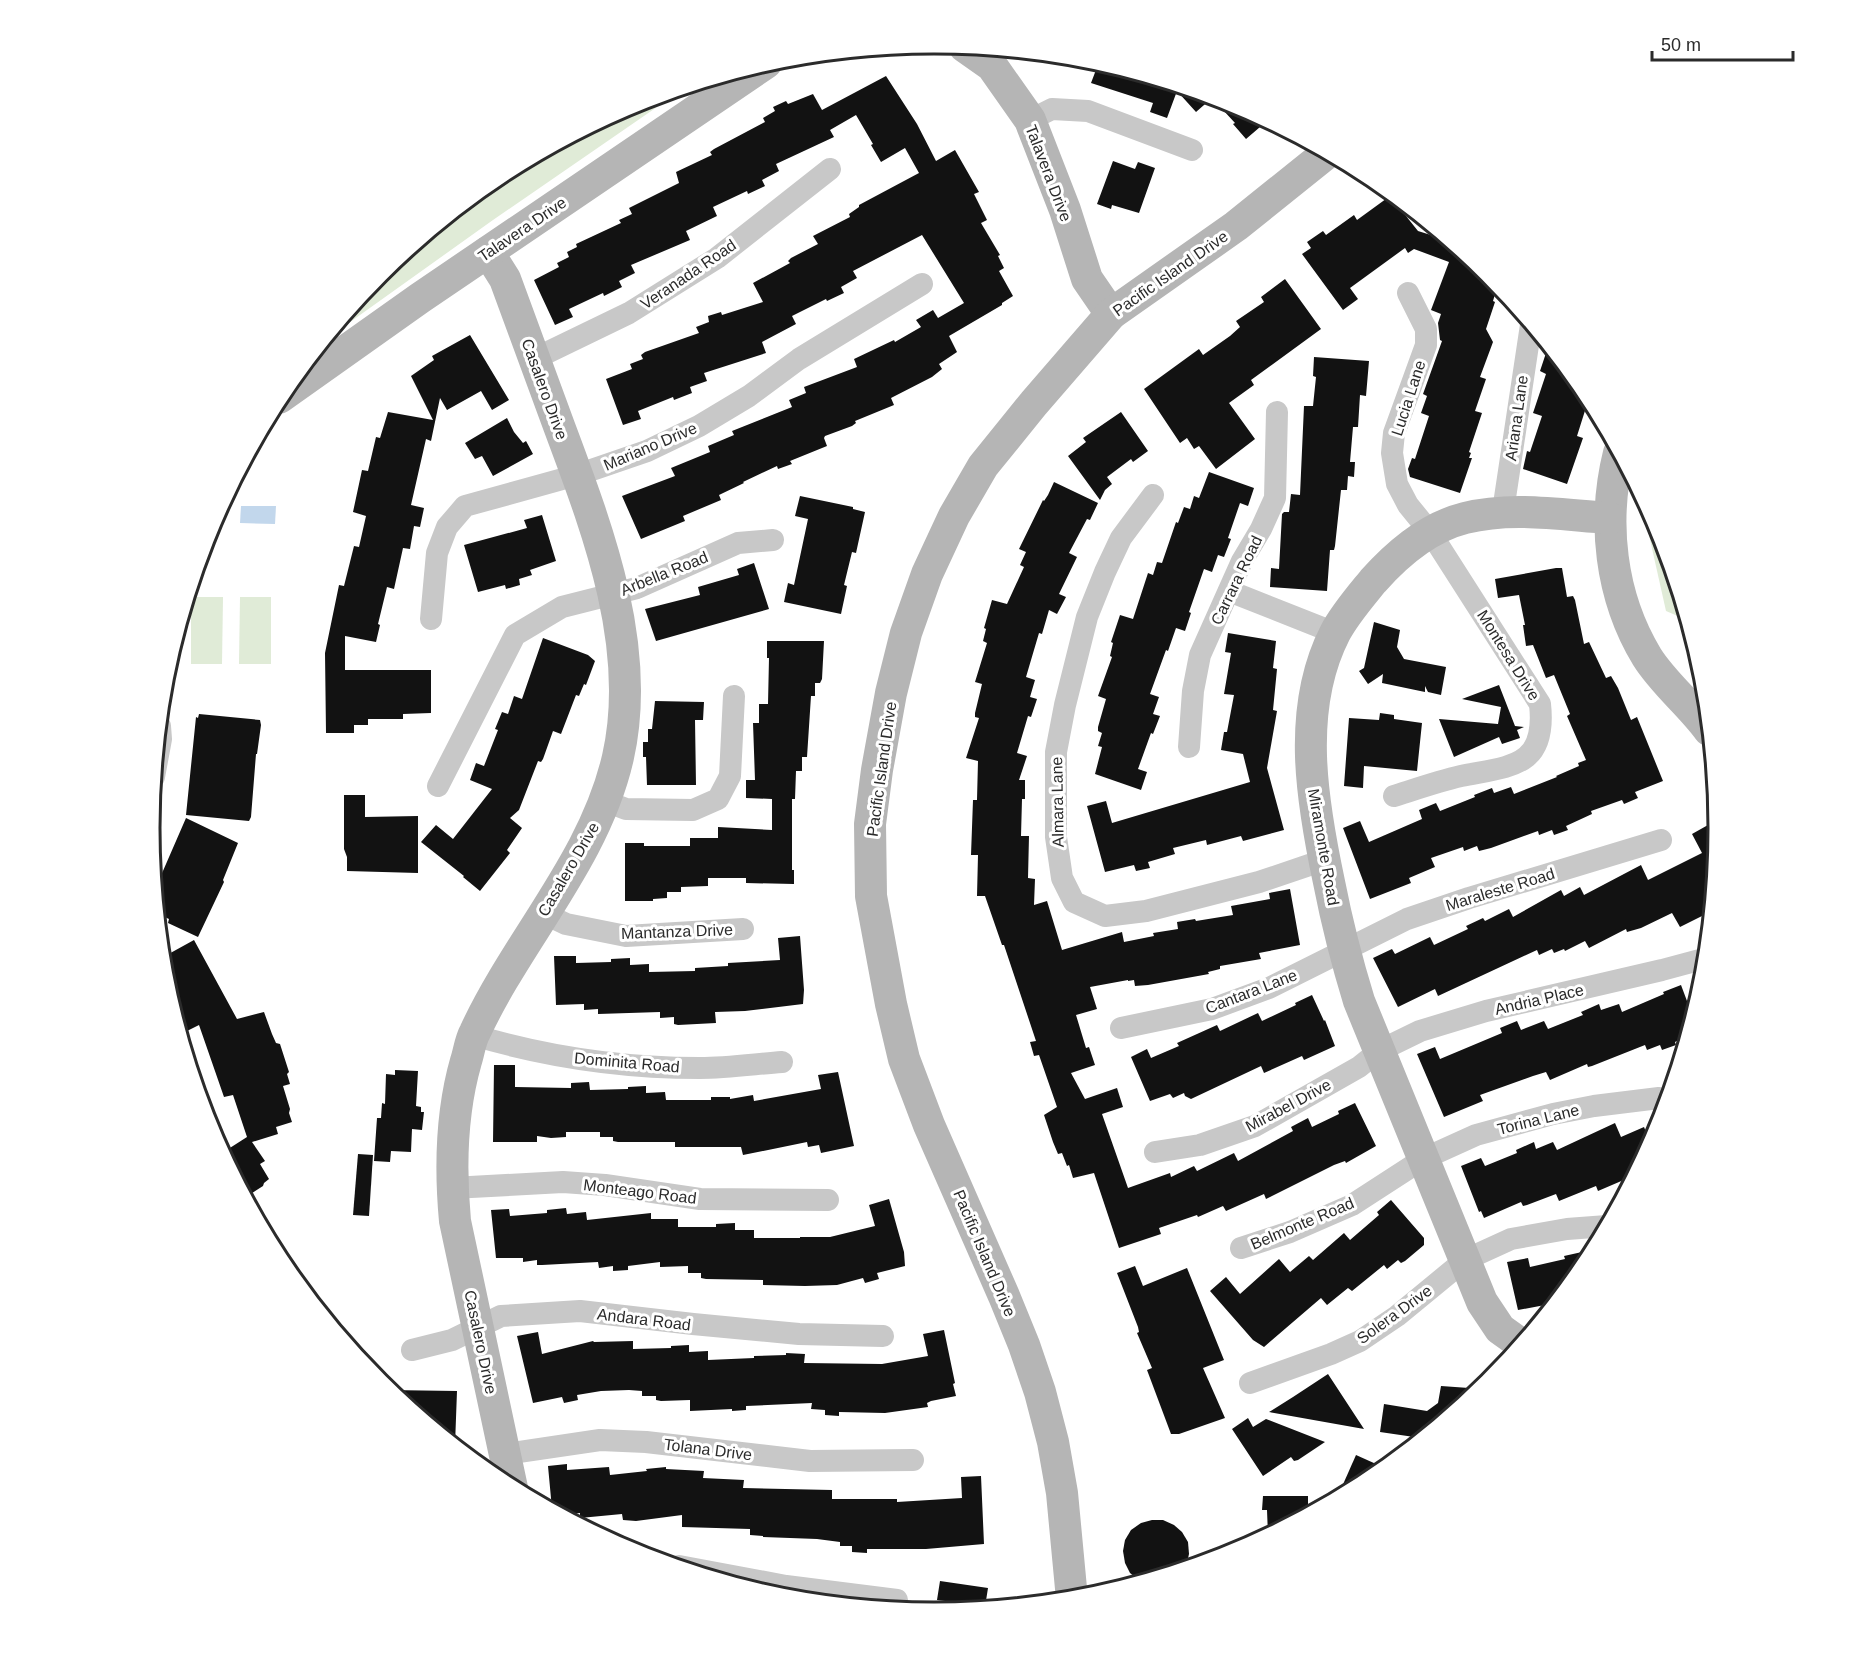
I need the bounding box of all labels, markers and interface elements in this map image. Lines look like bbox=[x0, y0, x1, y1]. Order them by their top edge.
scale bar bbox=[1652, 24, 1793, 62]
text: 50 m bbox=[1661, 35, 1701, 55]
street label: Talavera Drive bbox=[1022, 122, 1075, 224]
street label: Talavera Drive bbox=[475, 194, 570, 265]
street label: Pacific Island Drive bbox=[1110, 227, 1231, 319]
street label: Veranada Road bbox=[637, 236, 739, 313]
street label: Casalero Drive bbox=[518, 337, 571, 442]
street label: Lucia Lane bbox=[1388, 358, 1429, 438]
street label: Ariana Lane bbox=[1502, 374, 1531, 462]
street label: Mariano Drive bbox=[601, 419, 699, 474]
street label: Carrara Road bbox=[1208, 533, 1265, 628]
street label: Arbella Road bbox=[618, 548, 710, 599]
street label: Montesa Drive bbox=[1474, 607, 1543, 704]
street label: Pacific Island Drive bbox=[864, 700, 899, 838]
street label: Almara Lane bbox=[1048, 756, 1067, 847]
street label: Miramonte Road bbox=[1305, 787, 1342, 907]
street label: Casalero Drive bbox=[535, 819, 602, 919]
street label: Maraleste Road bbox=[1444, 865, 1557, 914]
street label: Mantanza Drive bbox=[621, 921, 733, 942]
street label: Cantara Lane bbox=[1203, 966, 1300, 1017]
street label: Andria Place bbox=[1493, 981, 1585, 1018]
street label: Dominita Road bbox=[574, 1049, 680, 1076]
street label: Mirabel Drive bbox=[1243, 1076, 1334, 1135]
street label: Torina Lane bbox=[1495, 1101, 1581, 1138]
street label: Monteago Road bbox=[582, 1176, 697, 1207]
street label: Pacific Island Drive bbox=[950, 1187, 1019, 1319]
street label: Belmonte Road bbox=[1248, 1194, 1356, 1253]
street label: Solera Drive bbox=[1354, 1282, 1435, 1347]
street label: Casalero Drive bbox=[461, 1289, 500, 1396]
street label: Andara Road bbox=[596, 1305, 692, 1334]
street label: Tolana Drive bbox=[663, 1436, 753, 1463]

